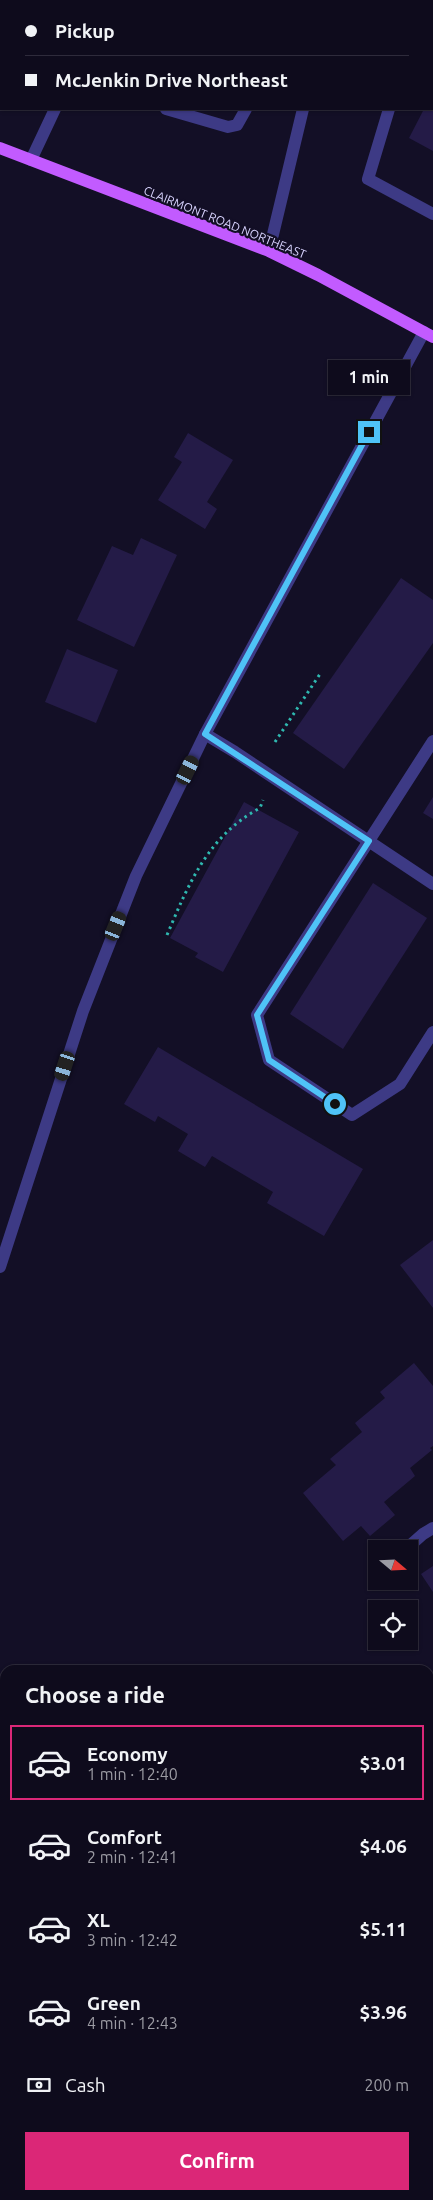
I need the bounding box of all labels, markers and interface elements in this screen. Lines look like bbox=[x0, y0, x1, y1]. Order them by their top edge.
text: Pickup bbox=[55, 20, 115, 42]
text: McJenkin Drive Northeast bbox=[55, 69, 288, 91]
street label: CLAIRMONT ROAD NORTHEAST bbox=[142, 183, 308, 261]
callout: 1 min bbox=[328, 360, 410, 394]
text: 1 min bbox=[349, 368, 389, 386]
route end bbox=[358, 421, 380, 443]
car bbox=[174, 753, 201, 787]
car bbox=[103, 909, 128, 943]
car bbox=[53, 1049, 76, 1083]
route start bbox=[324, 1093, 346, 1115]
north arrow bbox=[368, 1540, 418, 1590]
map controls bbox=[368, 1540, 418, 1650]
button: locate bbox=[368, 1600, 418, 1650]
text: Choose a ride bbox=[25, 1682, 165, 1707]
icon: car bbox=[27, 1740, 72, 1785]
text: Economy bbox=[87, 1743, 168, 1765]
text: $3.01 bbox=[359, 1752, 407, 1774]
text: 1 min · 12:40 bbox=[87, 1765, 178, 1783]
icon: car bbox=[27, 1823, 72, 1868]
text: Comfort bbox=[87, 1826, 162, 1848]
text: $4.06 bbox=[359, 1835, 407, 1857]
text: 2 min · 12:41 bbox=[87, 1848, 178, 1866]
icon: car bbox=[27, 1906, 72, 1951]
text: XL bbox=[87, 1909, 110, 1931]
text: $5.11 bbox=[359, 1918, 407, 1940]
text: 3 min · 12:42 bbox=[87, 1931, 178, 1949]
icon: car bbox=[27, 1989, 72, 2034]
text: Green bbox=[87, 1992, 141, 2014]
text: $3.96 bbox=[359, 2001, 407, 2023]
text: 4 min · 12:43 bbox=[87, 2014, 178, 2032]
icon: cash bbox=[25, 2071, 53, 2099]
text: Cash bbox=[65, 2074, 106, 2096]
text: 200 m bbox=[364, 2076, 409, 2094]
button: Confirm bbox=[25, 2132, 409, 2190]

